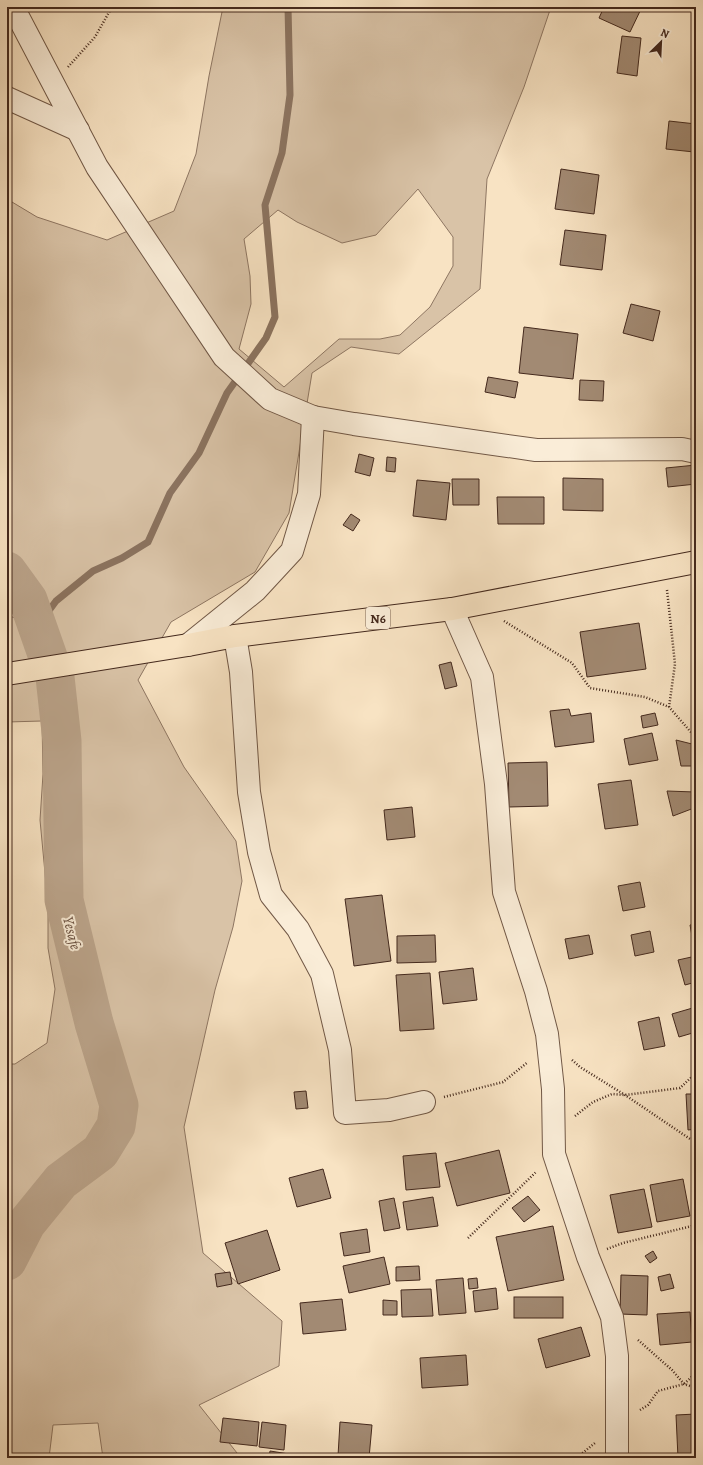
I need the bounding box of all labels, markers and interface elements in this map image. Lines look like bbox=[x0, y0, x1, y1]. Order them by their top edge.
north arrow bbox=[641, 22, 681, 62]
text: N bbox=[658, 25, 672, 42]
road number: N6 bbox=[366, 607, 390, 629]
water label: Yesafe bbox=[58, 914, 86, 952]

